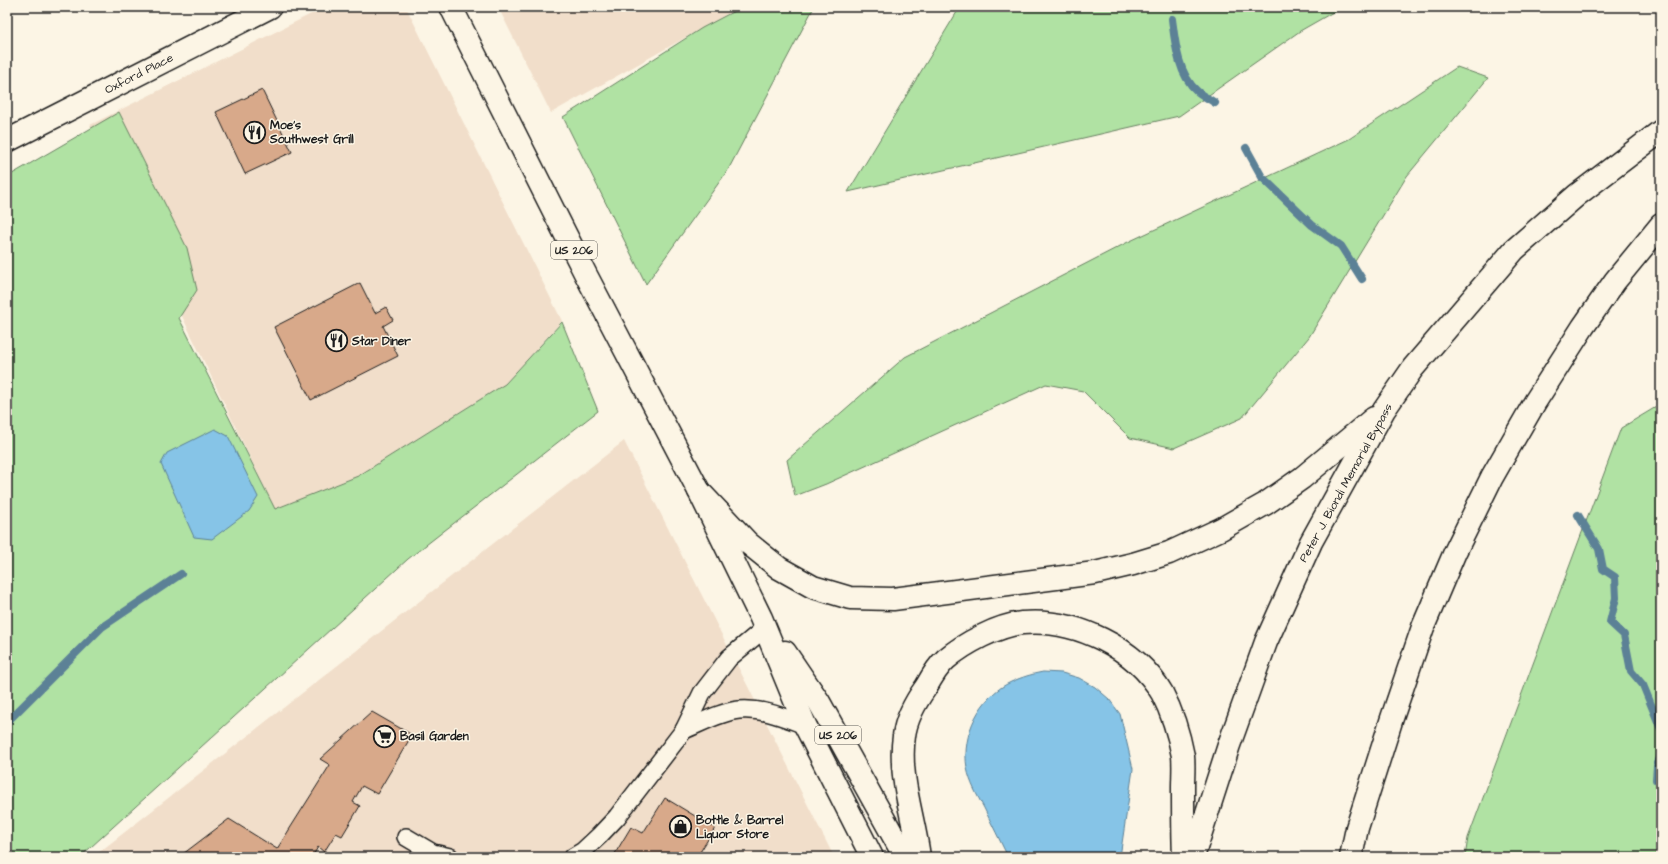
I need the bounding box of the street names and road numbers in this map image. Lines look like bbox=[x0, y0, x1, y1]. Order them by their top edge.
street label: Oxford Place bbox=[102, 49, 177, 99]
road number: US 206 bbox=[551, 241, 597, 259]
street label: Peter J. Biondi Memorial Bypass bbox=[1295, 400, 1398, 566]
road number: US 206 bbox=[815, 726, 861, 744]

